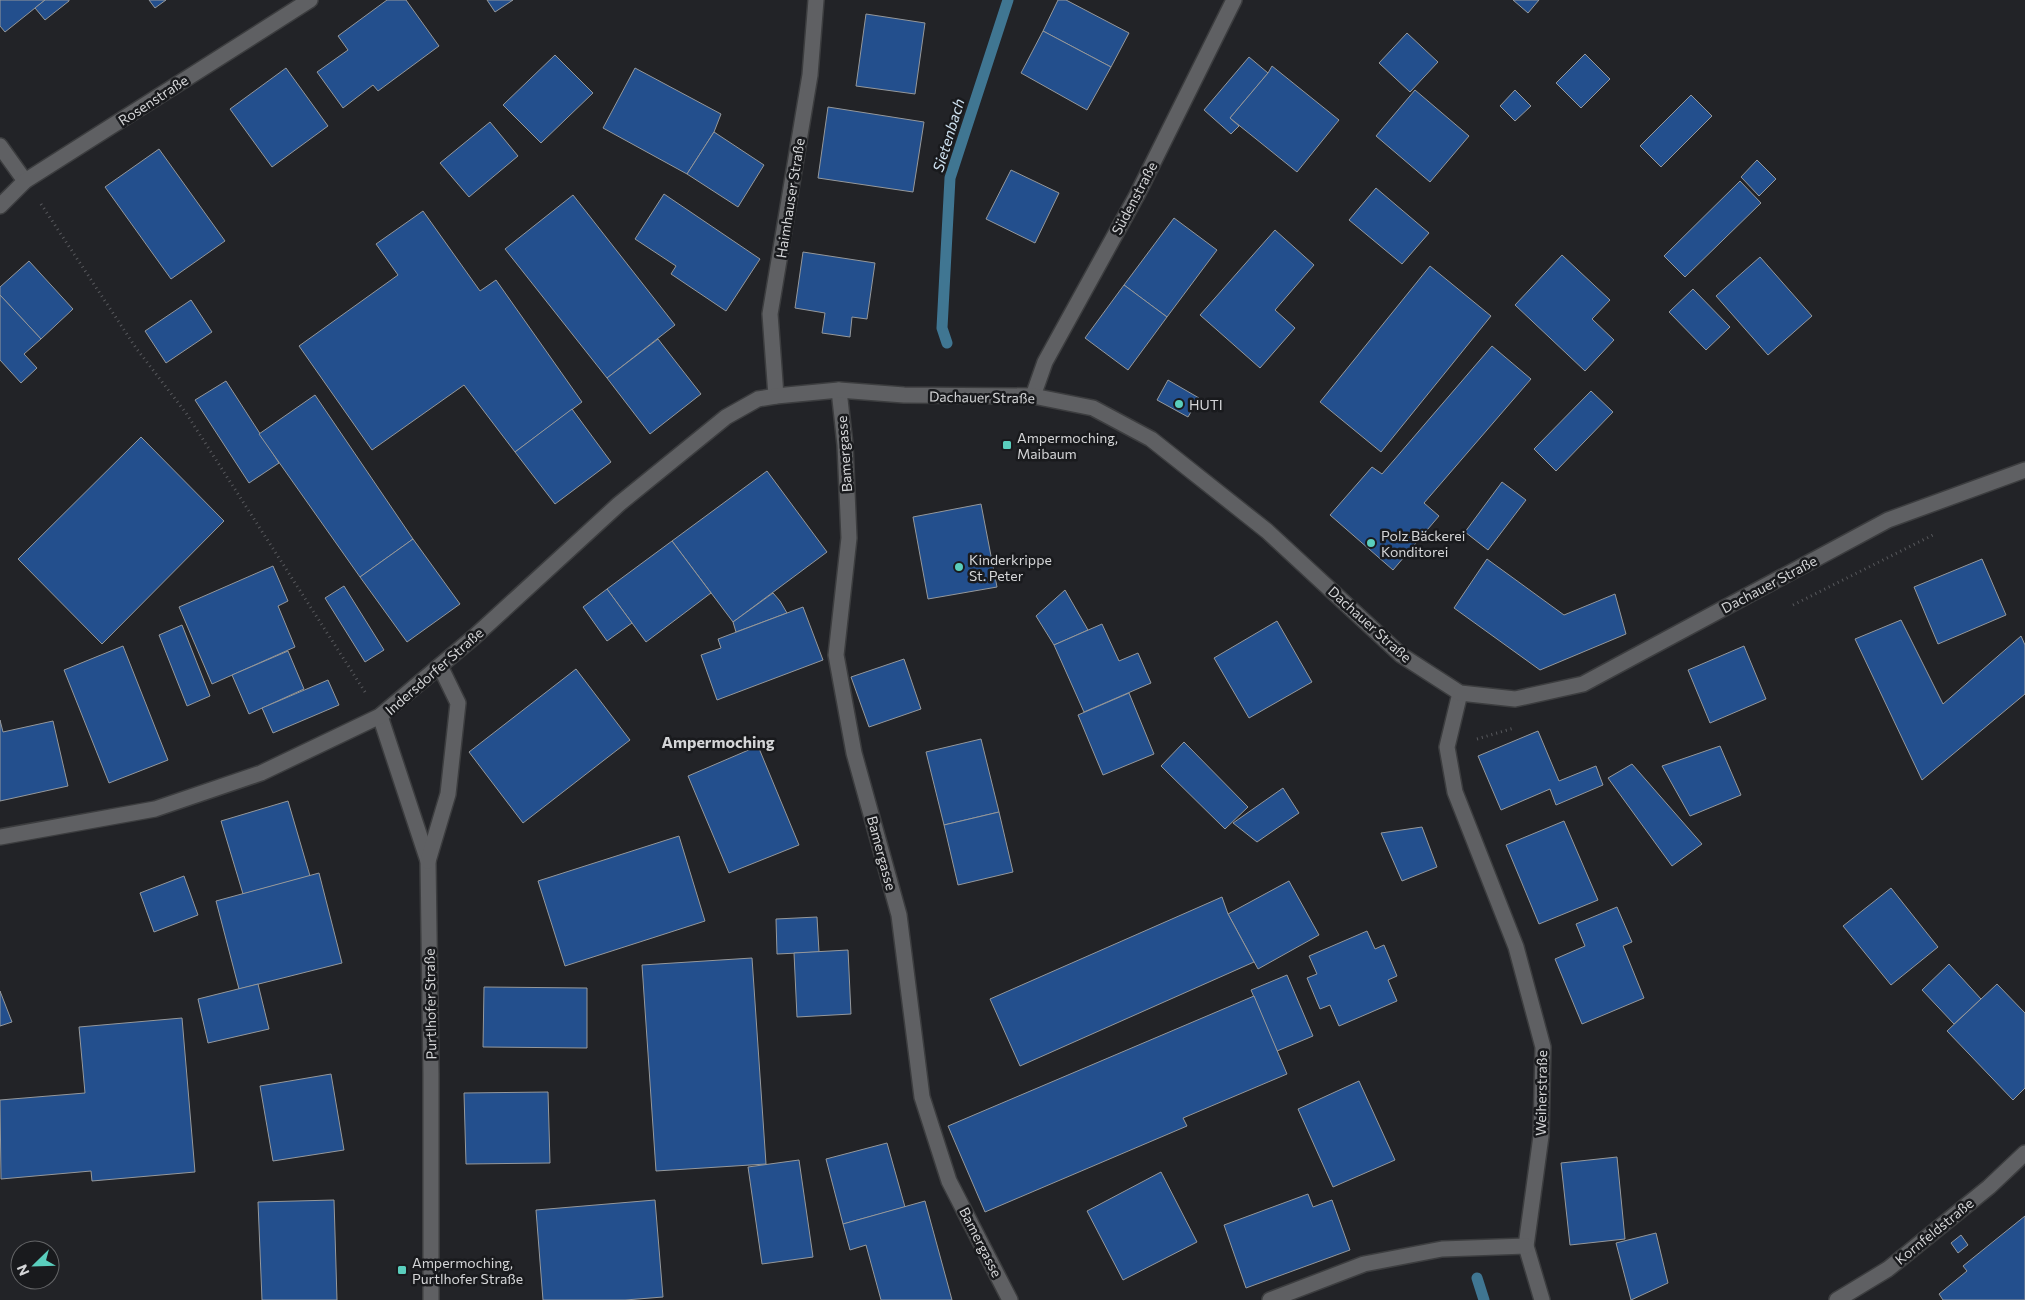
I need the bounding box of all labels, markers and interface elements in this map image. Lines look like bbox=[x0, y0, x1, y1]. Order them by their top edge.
street label: Rosenstraße bbox=[115, 71, 191, 129]
water label: Sietenbach bbox=[928, 96, 968, 174]
street label: Haimhauser Straße bbox=[772, 137, 808, 259]
street label: Südenstraße bbox=[1108, 159, 1160, 237]
street label: Dachauer Straße bbox=[929, 388, 1035, 406]
place label: HUTI bbox=[1189, 396, 1223, 413]
marker: HUTI bbox=[1173, 398, 1185, 410]
street label: Bamergasse bbox=[833, 415, 855, 493]
place label: Ampermoching, Maibaum bbox=[1017, 429, 1118, 462]
marker: Ampermoching, Maibaum bbox=[1001, 439, 1013, 451]
place label: Polz Bäckerei Konditorei bbox=[1381, 527, 1465, 560]
marker: Polz Bäckerei Konditorei bbox=[1365, 537, 1377, 549]
place label: Kinderkrippe St. Peter bbox=[969, 551, 1052, 584]
street label: Dachauer Straße bbox=[1718, 552, 1820, 616]
marker: Kinderkrippe St. Peter bbox=[953, 561, 965, 573]
street label: Dachauer Straße bbox=[1325, 582, 1415, 666]
street label: Indersdorfer Straße bbox=[381, 624, 487, 718]
district label: Ampermoching bbox=[662, 732, 775, 751]
street label: Bamergasse bbox=[864, 814, 900, 892]
street label: Purtlhofer Straße bbox=[421, 948, 439, 1060]
street label: Weiherstraße bbox=[1532, 1050, 1550, 1136]
street label: Kornfeldstraße bbox=[1891, 1194, 1977, 1268]
street label: Bamergasse bbox=[956, 1204, 1006, 1280]
north arrow bbox=[10, 1240, 60, 1290]
place label: Ampermoching, Purtlhofer Straße bbox=[412, 1254, 523, 1287]
text: N bbox=[13, 1262, 32, 1278]
marker: Ampermoching, Purtlhofer Straße bbox=[396, 1264, 408, 1276]

